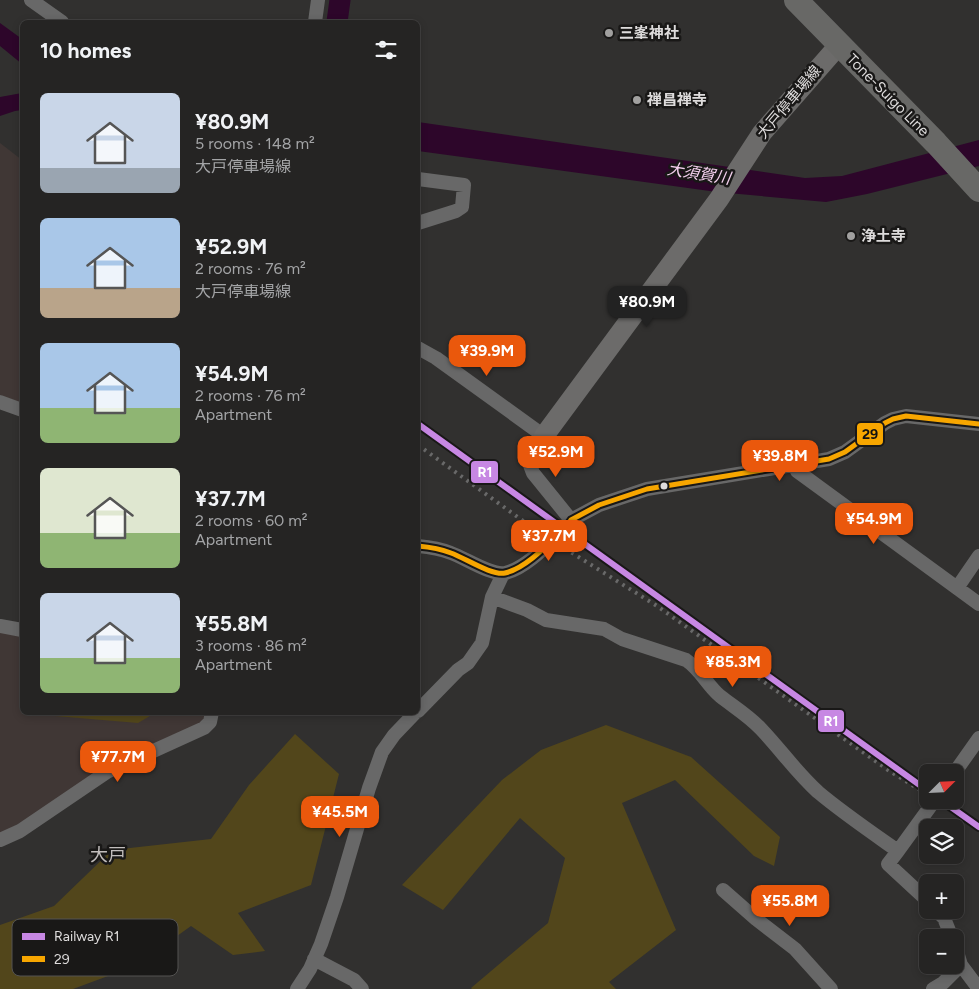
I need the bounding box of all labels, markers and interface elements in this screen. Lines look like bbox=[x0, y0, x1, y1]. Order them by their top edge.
place label: 三峯神社 bbox=[619, 24, 679, 42]
marker: 三峯神社 bbox=[603, 27, 615, 39]
icon: filters bbox=[372, 36, 400, 64]
text: 10 homes bbox=[40, 38, 131, 63]
street label: Tone-Suigo Line bbox=[843, 50, 933, 140]
street label: 大戸停車場線 bbox=[753, 62, 825, 142]
place label: 禅昌禅寺 bbox=[646, 91, 707, 109]
marker: 禅昌禅寺 bbox=[631, 94, 643, 106]
text: ¥80.9M bbox=[195, 109, 269, 134]
icon: home bbox=[80, 113, 140, 173]
text: 5 rooms · 148 m² bbox=[195, 134, 315, 153]
text: 大戸停車場線 bbox=[195, 157, 291, 176]
water label: 大須賀川 bbox=[666, 159, 734, 188]
place label: 浄土寺 bbox=[861, 227, 906, 245]
marker: 浄土寺 bbox=[845, 230, 857, 242]
text: ¥52.9M bbox=[195, 234, 267, 259]
icon: home bbox=[80, 238, 140, 298]
text: 2 rooms · 76 m² bbox=[195, 259, 306, 278]
text: 大戸停車場線 bbox=[195, 282, 291, 301]
pin: ¥80.9M bbox=[606, 286, 688, 328]
text: ¥80.9M bbox=[619, 292, 675, 311]
pin: ¥39.9M bbox=[446, 334, 528, 377]
text: ¥39.9M bbox=[460, 341, 514, 360]
text: ¥54.9M bbox=[195, 361, 268, 386]
icon: home bbox=[80, 363, 140, 423]
text: 2 rooms · 76 m² bbox=[195, 386, 306, 405]
text: Apartment bbox=[195, 405, 272, 424]
line badge: 29 bbox=[856, 422, 884, 446]
text: 29 bbox=[862, 426, 878, 443]
pin: ¥52.9M bbox=[515, 436, 597, 478]
pin: ¥39.8M bbox=[739, 440, 821, 482]
text: ¥52.9M bbox=[528, 442, 584, 461]
text: ¥39.8M bbox=[752, 446, 808, 465]
line badge: R1 bbox=[470, 460, 499, 484]
text: R1 bbox=[478, 464, 492, 481]
unlabelled marker bbox=[659, 481, 669, 491]
text: ¥37.7M bbox=[195, 486, 266, 511]
icon: home bbox=[80, 488, 140, 548]
pin: ¥54.9M bbox=[833, 502, 915, 545]
text: ¥54.9M bbox=[846, 509, 902, 528]
text: 2 rooms · 60 m² bbox=[195, 511, 308, 530]
pin: ¥37.7M bbox=[508, 520, 590, 562]
text: ¥37.7M bbox=[522, 526, 576, 545]
text: Apartment bbox=[195, 530, 272, 549]
text: ¥55.8M bbox=[195, 611, 268, 636]
icon: home bbox=[80, 613, 140, 673]
text: 3 rooms · 86 m² bbox=[195, 636, 307, 655]
pin: ¥85.3M bbox=[692, 646, 774, 688]
text: ¥85.3M bbox=[705, 652, 761, 671]
text: Apartment bbox=[195, 655, 272, 674]
line badge: R1 bbox=[817, 709, 845, 733]
text: R1 bbox=[824, 713, 838, 730]
pin: ¥77.7M bbox=[77, 740, 159, 783]
text: ¥77.7M bbox=[91, 747, 145, 766]
north arrow bbox=[919, 764, 964, 809]
map controls bbox=[919, 764, 964, 974]
pin: ¥45.5M bbox=[299, 796, 381, 838]
text: ¥45.5M bbox=[312, 802, 368, 821]
button: layers bbox=[919, 819, 964, 864]
district label: 大戸 bbox=[90, 844, 126, 866]
button: + bbox=[919, 874, 964, 919]
pin: ¥55.8M bbox=[749, 884, 831, 927]
text: ¥55.8M bbox=[762, 891, 818, 910]
legend bbox=[12, 919, 178, 976]
text: Railway R1 bbox=[54, 928, 119, 945]
button: − bbox=[919, 929, 964, 974]
text: 29 bbox=[54, 951, 70, 968]

